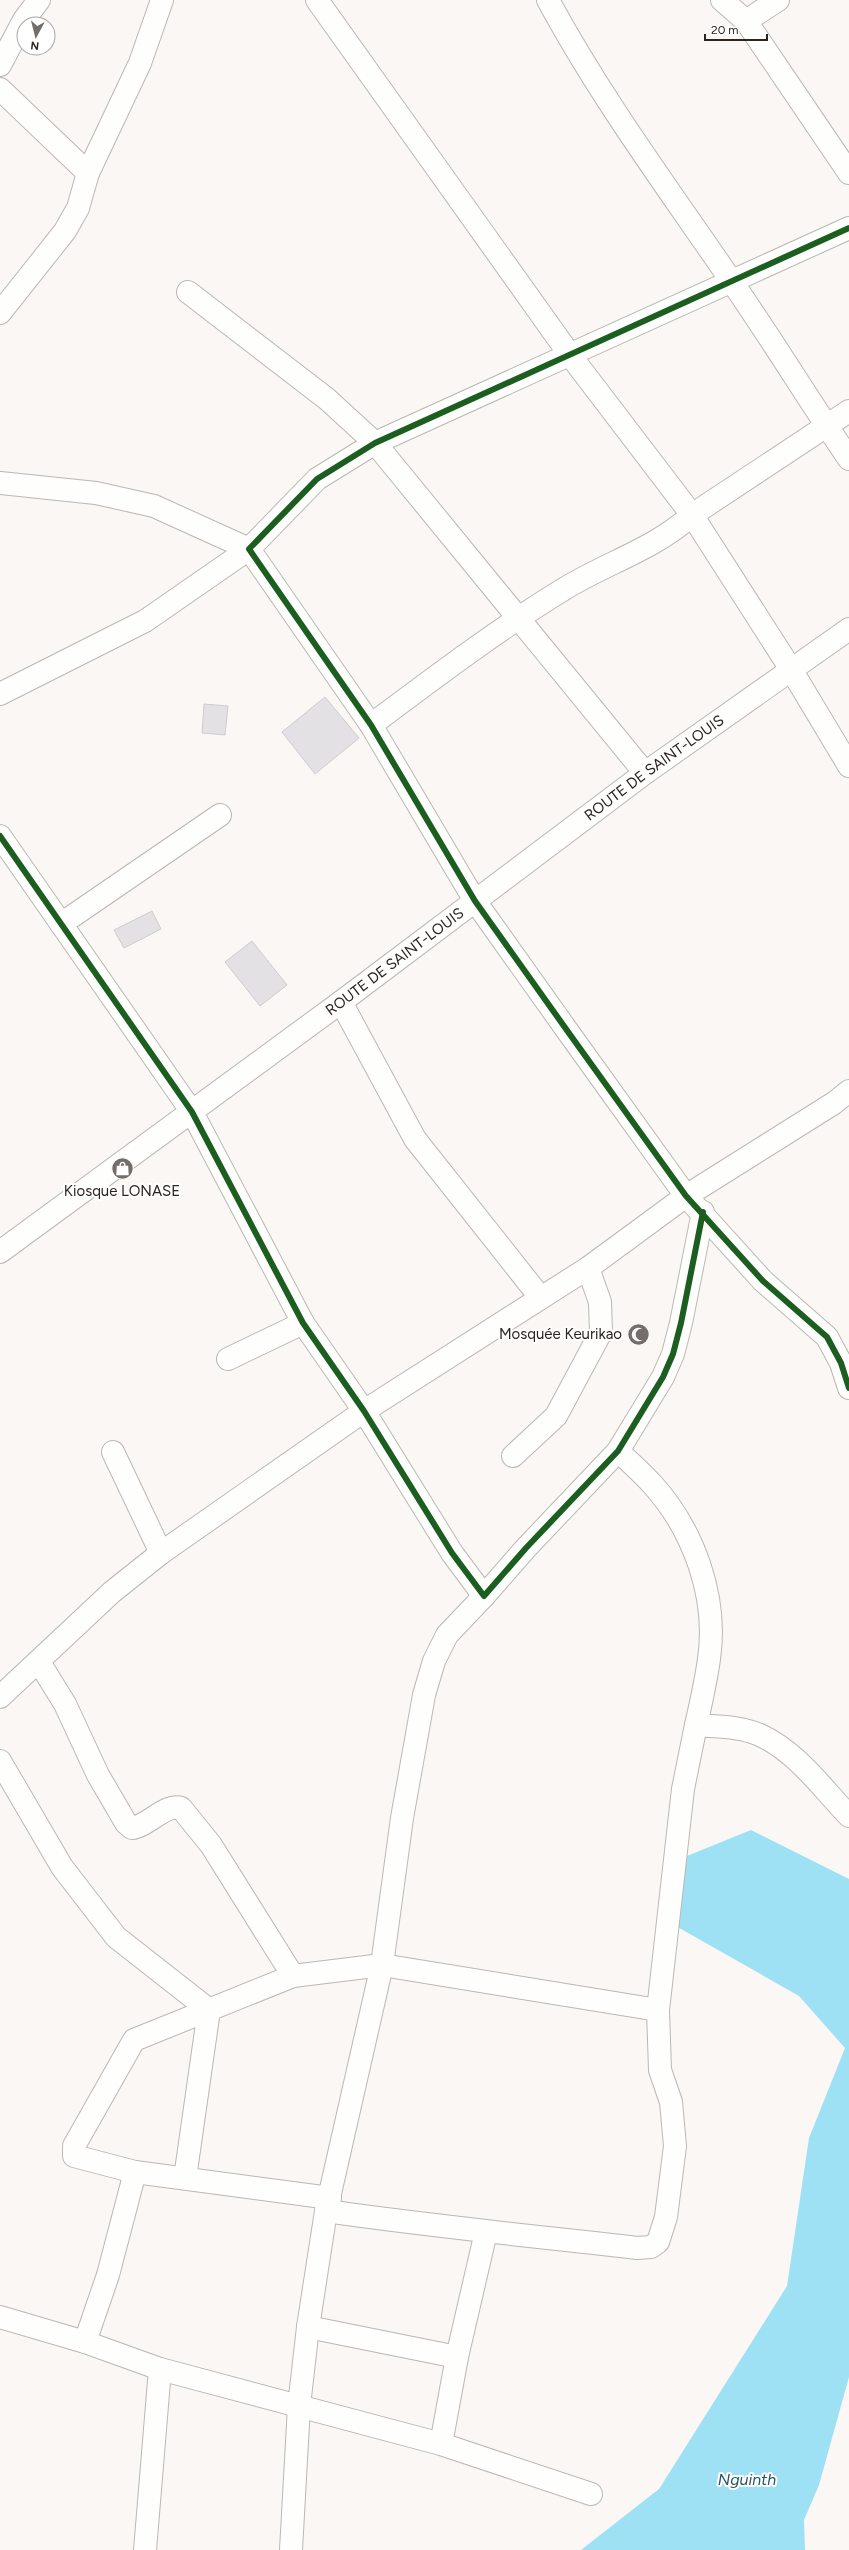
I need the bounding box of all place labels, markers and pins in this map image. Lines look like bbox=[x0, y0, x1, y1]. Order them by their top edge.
shop icon: Kiosque LONASE bbox=[109, 1155, 135, 1181]
place label: Kiosque LONASE bbox=[64, 1182, 180, 1200]
mosque icon: Mosquée Keurikao bbox=[625, 1321, 651, 1347]
place label: Mosquée Keurikao bbox=[499, 1325, 622, 1343]

